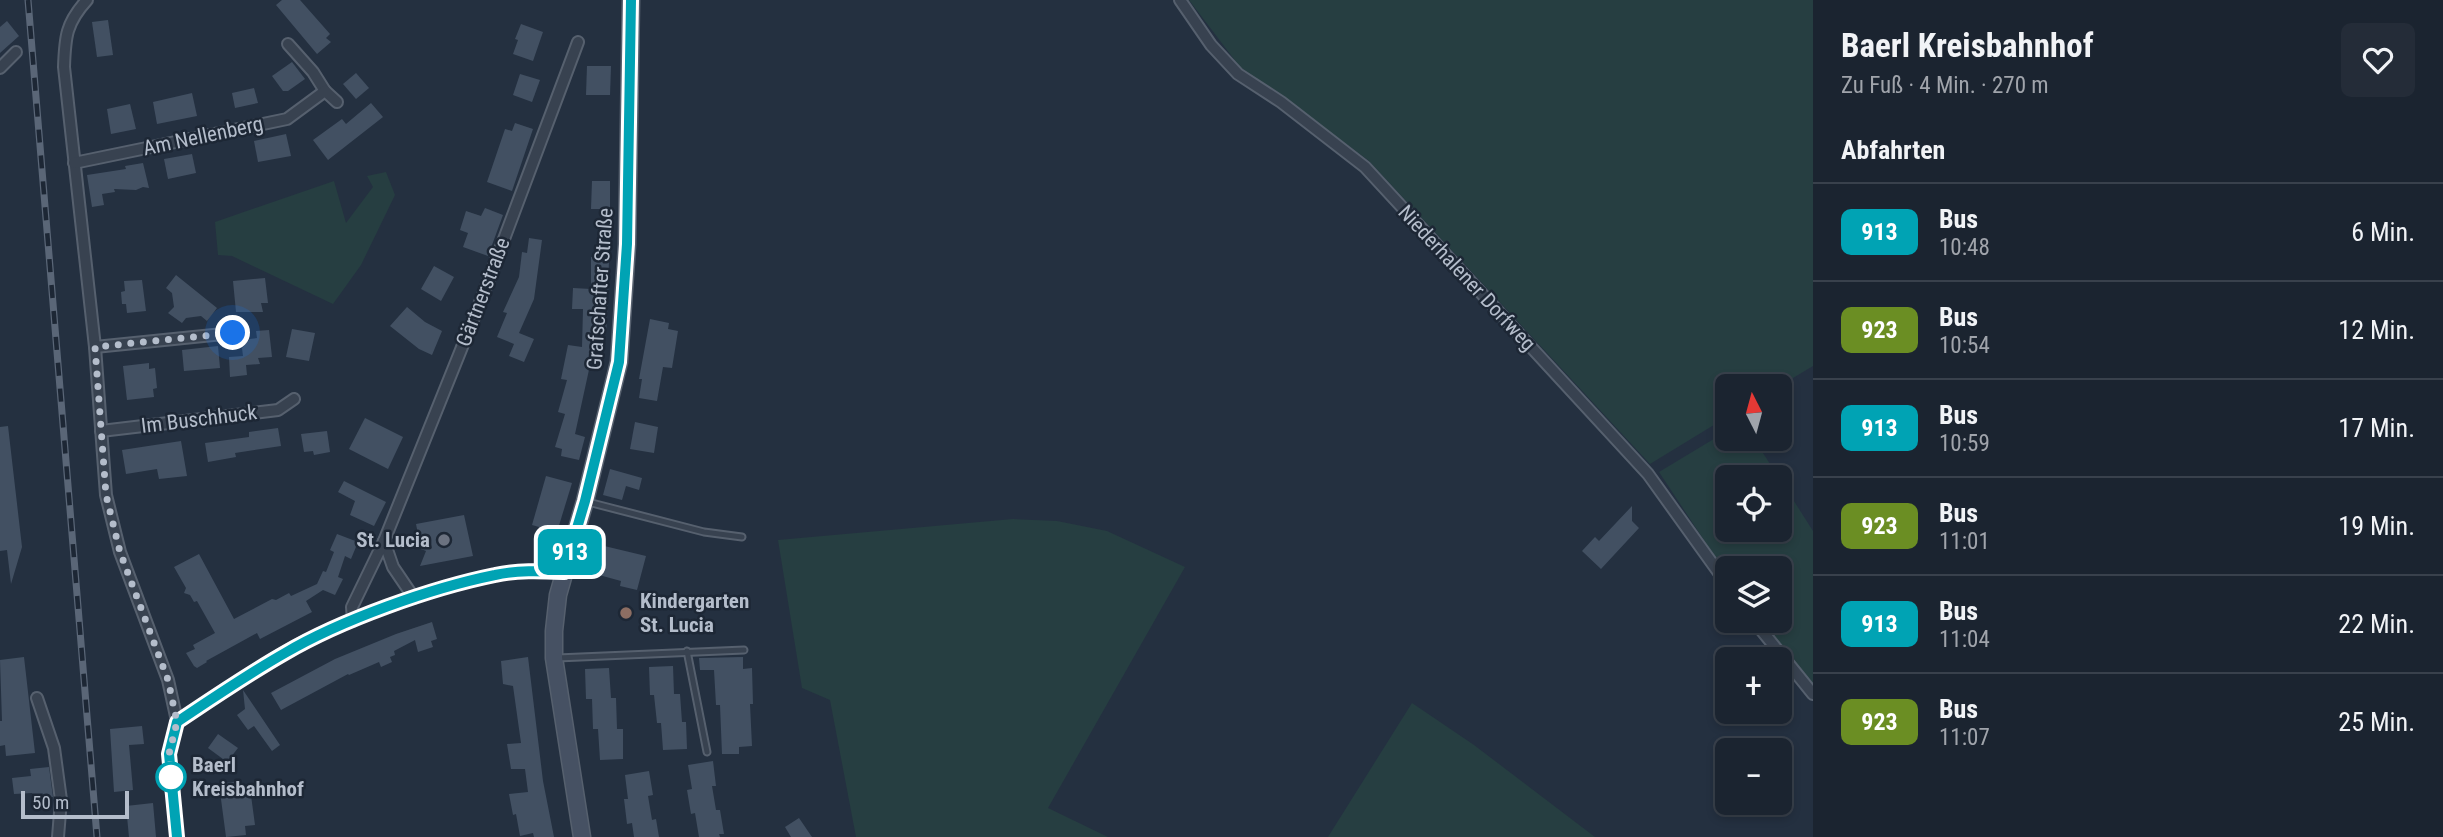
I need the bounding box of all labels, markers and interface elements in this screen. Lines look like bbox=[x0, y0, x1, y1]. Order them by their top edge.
button: heart bbox=[2341, 23, 2415, 97]
text: Baerl Kreisbahnhof bbox=[1841, 26, 2094, 65]
text: Zu Fuß · 4 Min. · 270 m bbox=[1841, 72, 2049, 99]
street label: Am Nellenberg bbox=[141, 112, 265, 160]
text: Abfahrten bbox=[1841, 135, 1945, 165]
street label: Niederhalener Dorfweg bbox=[1393, 200, 1541, 356]
text: Bus bbox=[1939, 204, 1978, 234]
street label: Grafschafter Straße bbox=[582, 207, 618, 371]
text: 6 Min. bbox=[2351, 217, 2415, 247]
text: 913 bbox=[1861, 218, 1898, 246]
street label: Gärtnerstraße bbox=[451, 234, 515, 350]
text: 10:48 bbox=[1939, 234, 1990, 261]
text: Bus bbox=[1939, 302, 1978, 332]
your location bbox=[215, 315, 250, 350]
text: 12 Min. bbox=[2338, 315, 2415, 345]
text: 923 bbox=[1861, 316, 1898, 344]
text: 10:54 bbox=[1939, 332, 1990, 359]
north arrow bbox=[1715, 374, 1792, 452]
map controls bbox=[1715, 374, 1792, 815]
street label: Im Buschhuck bbox=[140, 400, 259, 438]
text: Bus bbox=[1939, 400, 1978, 430]
text: 17 Min. bbox=[2338, 413, 2415, 443]
text: 913 bbox=[1861, 414, 1898, 442]
text: 10:59 bbox=[1939, 430, 1990, 457]
button: locate bbox=[1715, 465, 1792, 542]
text: Bus bbox=[1939, 498, 1978, 528]
text: 19 Min. bbox=[2338, 511, 2415, 541]
text: 923 bbox=[1861, 512, 1898, 540]
place label: St. Lucia bbox=[356, 528, 430, 552]
text: 11:01 bbox=[1939, 528, 1990, 555]
line badge: 913 bbox=[530, 529, 610, 575]
marker: St. Lucia bbox=[436, 532, 452, 548]
text: 913 bbox=[552, 538, 588, 566]
button: layers bbox=[1715, 556, 1792, 633]
place label: Kindergarten St. Lucia bbox=[640, 589, 749, 637]
text: Bus bbox=[1939, 596, 1978, 626]
marker: Kindergarten St. Lucia bbox=[618, 605, 634, 621]
text: 22 Min. bbox=[2338, 609, 2415, 639]
text: 913 bbox=[1861, 610, 1898, 638]
text: 11:04 bbox=[1939, 626, 1990, 653]
button: + bbox=[1715, 647, 1792, 724]
text: Bus bbox=[1939, 694, 1978, 724]
text: 25 Min. bbox=[2338, 707, 2415, 737]
text: 923 bbox=[1861, 708, 1898, 736]
text: 11:07 bbox=[1939, 724, 1990, 751]
button: − bbox=[1715, 738, 1792, 815]
place label: Baerl Kreisbahnhof bbox=[192, 753, 304, 801]
marker: Baerl Kreisbahnhof bbox=[156, 762, 186, 792]
scale bar bbox=[21, 788, 130, 820]
text: 50 m bbox=[32, 791, 69, 814]

